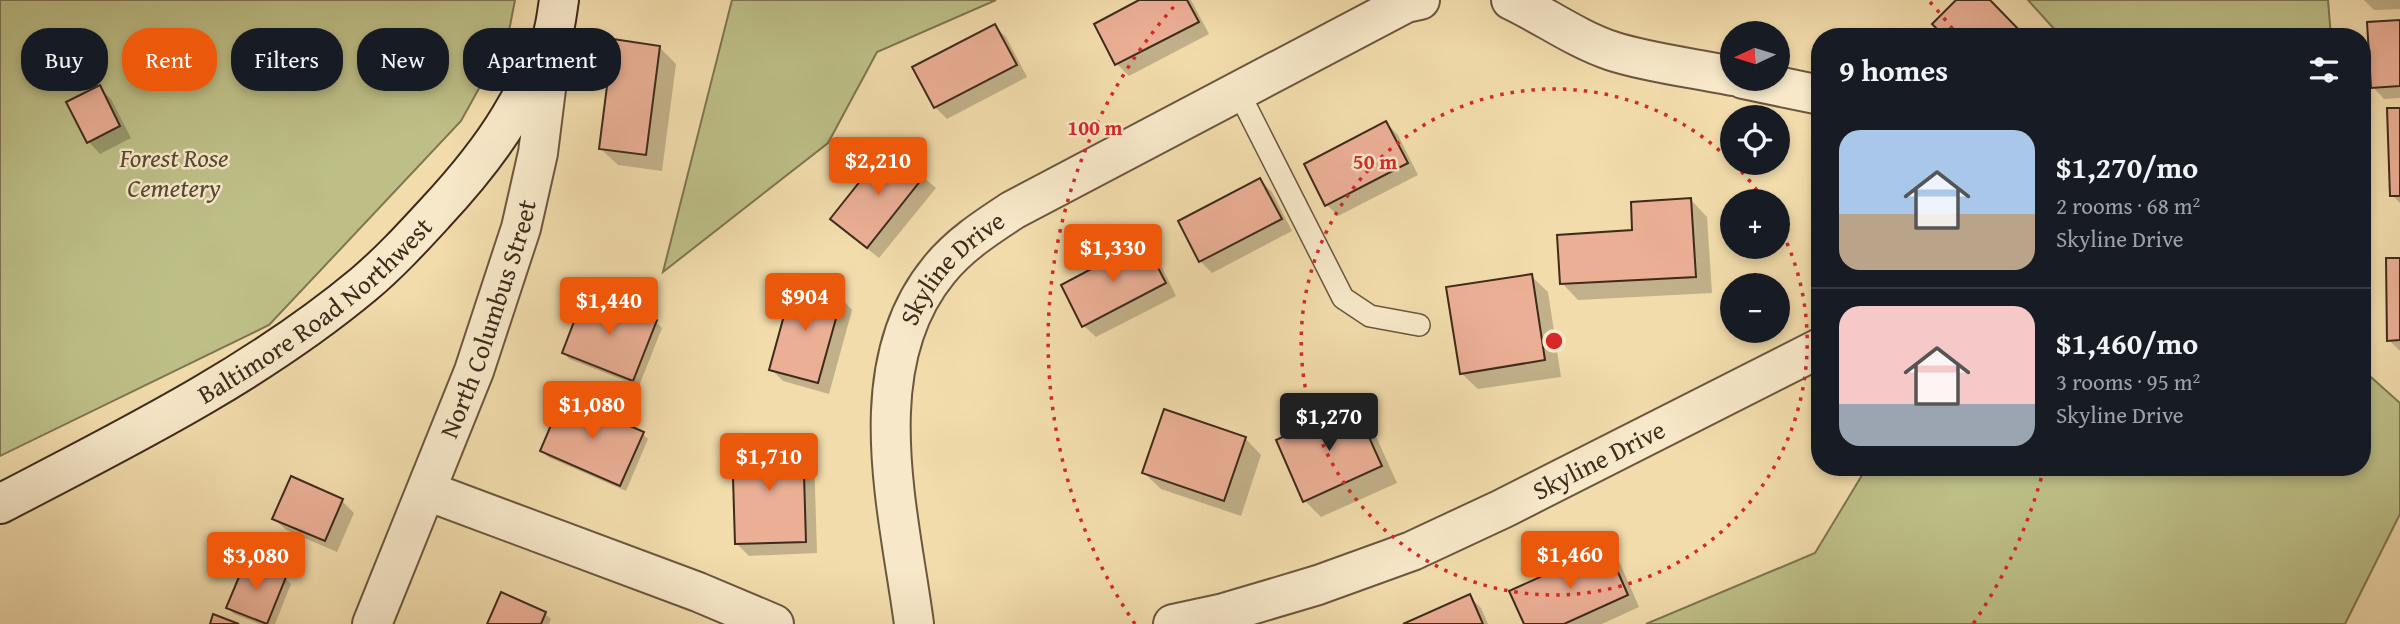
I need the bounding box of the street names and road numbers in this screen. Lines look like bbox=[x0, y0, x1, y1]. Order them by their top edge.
street label: North Columbus Street bbox=[429, 196, 546, 444]
street label: Skyline Drive bbox=[889, 201, 1012, 331]
street label: Baltimore Road Northwest bbox=[190, 208, 441, 413]
street label: Skyline Drive bbox=[1525, 410, 1672, 510]

